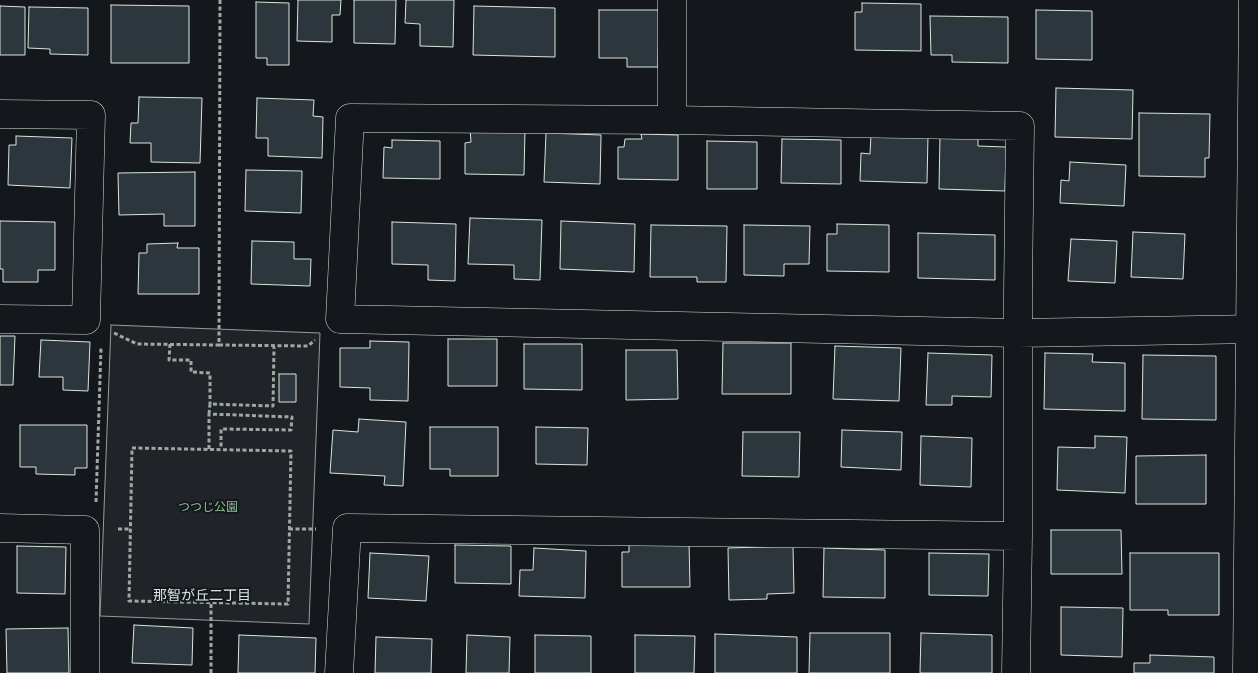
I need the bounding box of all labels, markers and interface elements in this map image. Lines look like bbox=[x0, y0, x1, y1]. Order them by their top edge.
park label: つつじ公園 bbox=[178, 501, 238, 515]
district label: 那智が丘二丁目 bbox=[153, 588, 251, 604]

